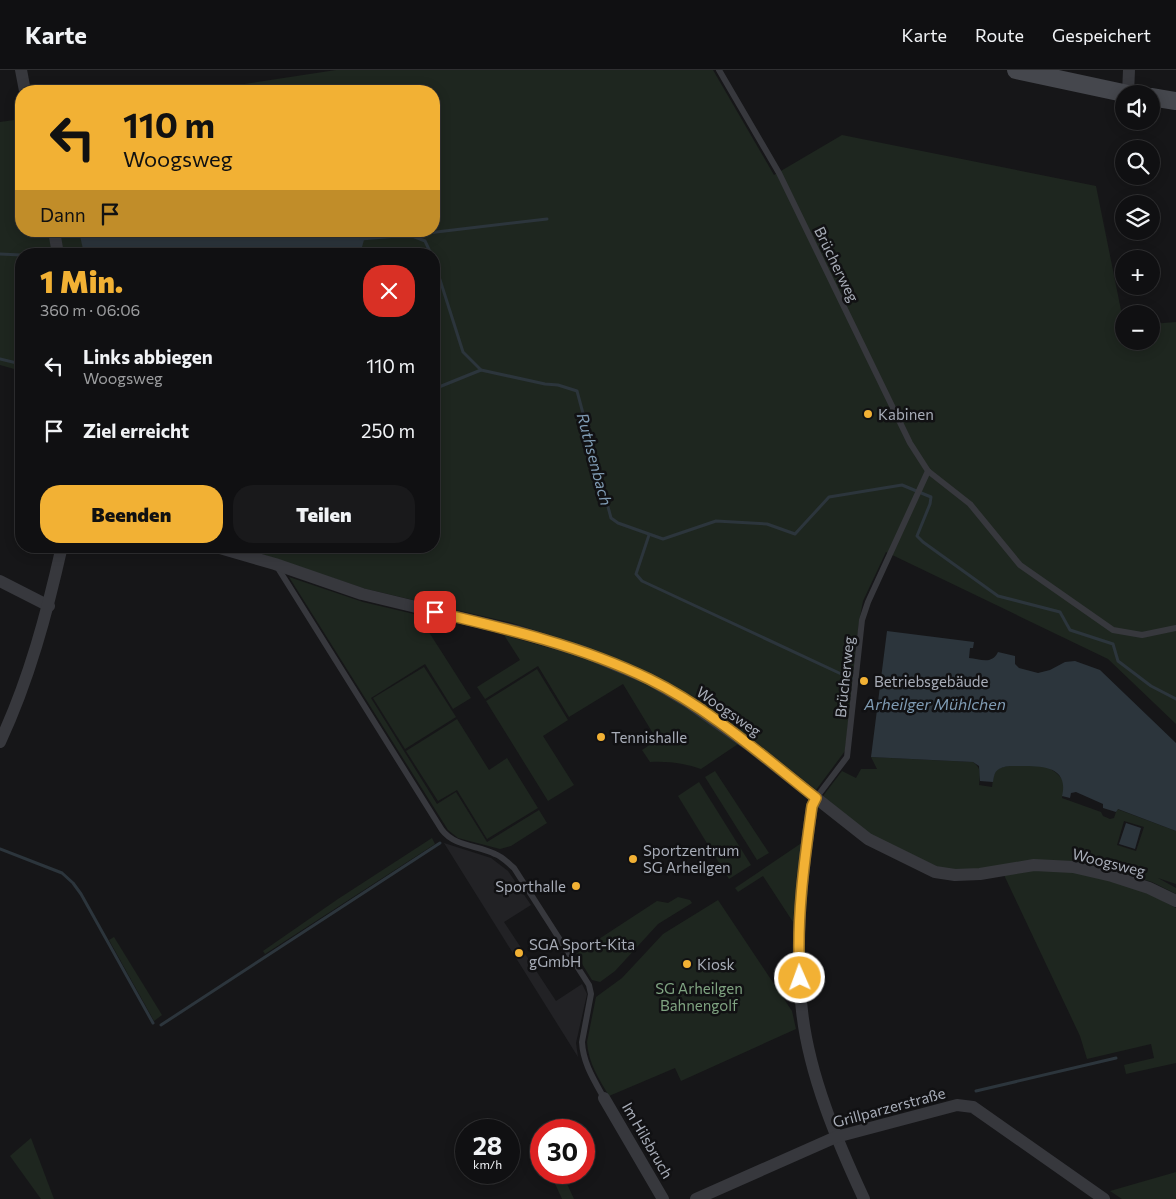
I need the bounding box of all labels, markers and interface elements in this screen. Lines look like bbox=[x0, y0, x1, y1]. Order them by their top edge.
text: Karte bbox=[25, 20, 87, 49]
text: Karte bbox=[902, 24, 947, 46]
text: Route bbox=[975, 24, 1024, 46]
text: Gespeichert bbox=[1052, 24, 1151, 46]
map controls bbox=[1115, 85, 1160, 350]
button: sound bbox=[1115, 85, 1160, 130]
text: 110 m bbox=[123, 102, 215, 145]
icon: left bbox=[40, 105, 105, 170]
button: search bbox=[1115, 140, 1160, 185]
text: Woogsweg bbox=[123, 145, 233, 172]
button: layers bbox=[1115, 195, 1160, 240]
icon: arrive bbox=[96, 200, 124, 228]
text: Dann bbox=[40, 203, 86, 226]
street label: Brücherweg bbox=[811, 223, 863, 305]
button: + bbox=[1115, 250, 1160, 295]
text: 1 Min. bbox=[40, 262, 123, 299]
button: close bbox=[363, 265, 415, 317]
text: 360 m · 06:06 bbox=[40, 300, 140, 319]
button: − bbox=[1115, 305, 1160, 350]
text: Links abbiegen bbox=[83, 345, 213, 368]
icon: left bbox=[40, 352, 68, 380]
text: 110 m bbox=[366, 354, 415, 377]
text: Woogsweg bbox=[83, 368, 163, 387]
place label: Kabinen bbox=[878, 405, 934, 423]
marker: Kabinen bbox=[862, 408, 874, 420]
water label: Ruthsenbach bbox=[574, 411, 616, 507]
icon: arrive bbox=[40, 417, 68, 445]
text: Ziel erreicht bbox=[83, 419, 189, 442]
text: 250 m bbox=[361, 419, 415, 442]
button: Beenden bbox=[40, 485, 223, 543]
button: Teilen bbox=[233, 485, 415, 543]
pin bbox=[414, 591, 456, 633]
icon: arrive bbox=[421, 598, 449, 626]
street label: Brücherweg bbox=[831, 635, 857, 719]
place label: Betriebsgebäude bbox=[874, 672, 989, 690]
marker: Betriebsgebäude bbox=[858, 675, 870, 687]
street label: Woogsweg bbox=[693, 682, 765, 740]
water label: Arheilger Mühlchen bbox=[863, 694, 1006, 713]
place label: Tennishalle bbox=[611, 728, 687, 746]
marker: Tennishalle bbox=[595, 731, 607, 743]
place label: Sportzentrum SG Arheilgen bbox=[643, 841, 739, 876]
street label: Woogsweg bbox=[1071, 844, 1147, 880]
marker: Sportzentrum SG Arheilgen bbox=[627, 853, 639, 865]
place label: Sporthalle bbox=[495, 877, 566, 895]
marker: Sporthalle bbox=[570, 880, 582, 892]
place label: SGA Sport-Kita gGmbH bbox=[529, 935, 635, 970]
marker: SGA Sport-Kita gGmbH bbox=[513, 947, 525, 959]
position arrow bbox=[773, 951, 825, 1003]
place label: Kiosk bbox=[697, 955, 735, 973]
marker: Kiosk bbox=[681, 958, 693, 970]
park label: SG Arheilgen Bahnengolf bbox=[655, 979, 743, 1014]
street label: Grillparzerstraße bbox=[831, 1083, 947, 1131]
street label: Im Hilsbruch bbox=[619, 1099, 677, 1181]
speed limit sign: 30 bbox=[530, 1119, 595, 1184]
text: 28 bbox=[473, 1130, 502, 1160]
text: km/h bbox=[473, 1157, 502, 1171]

